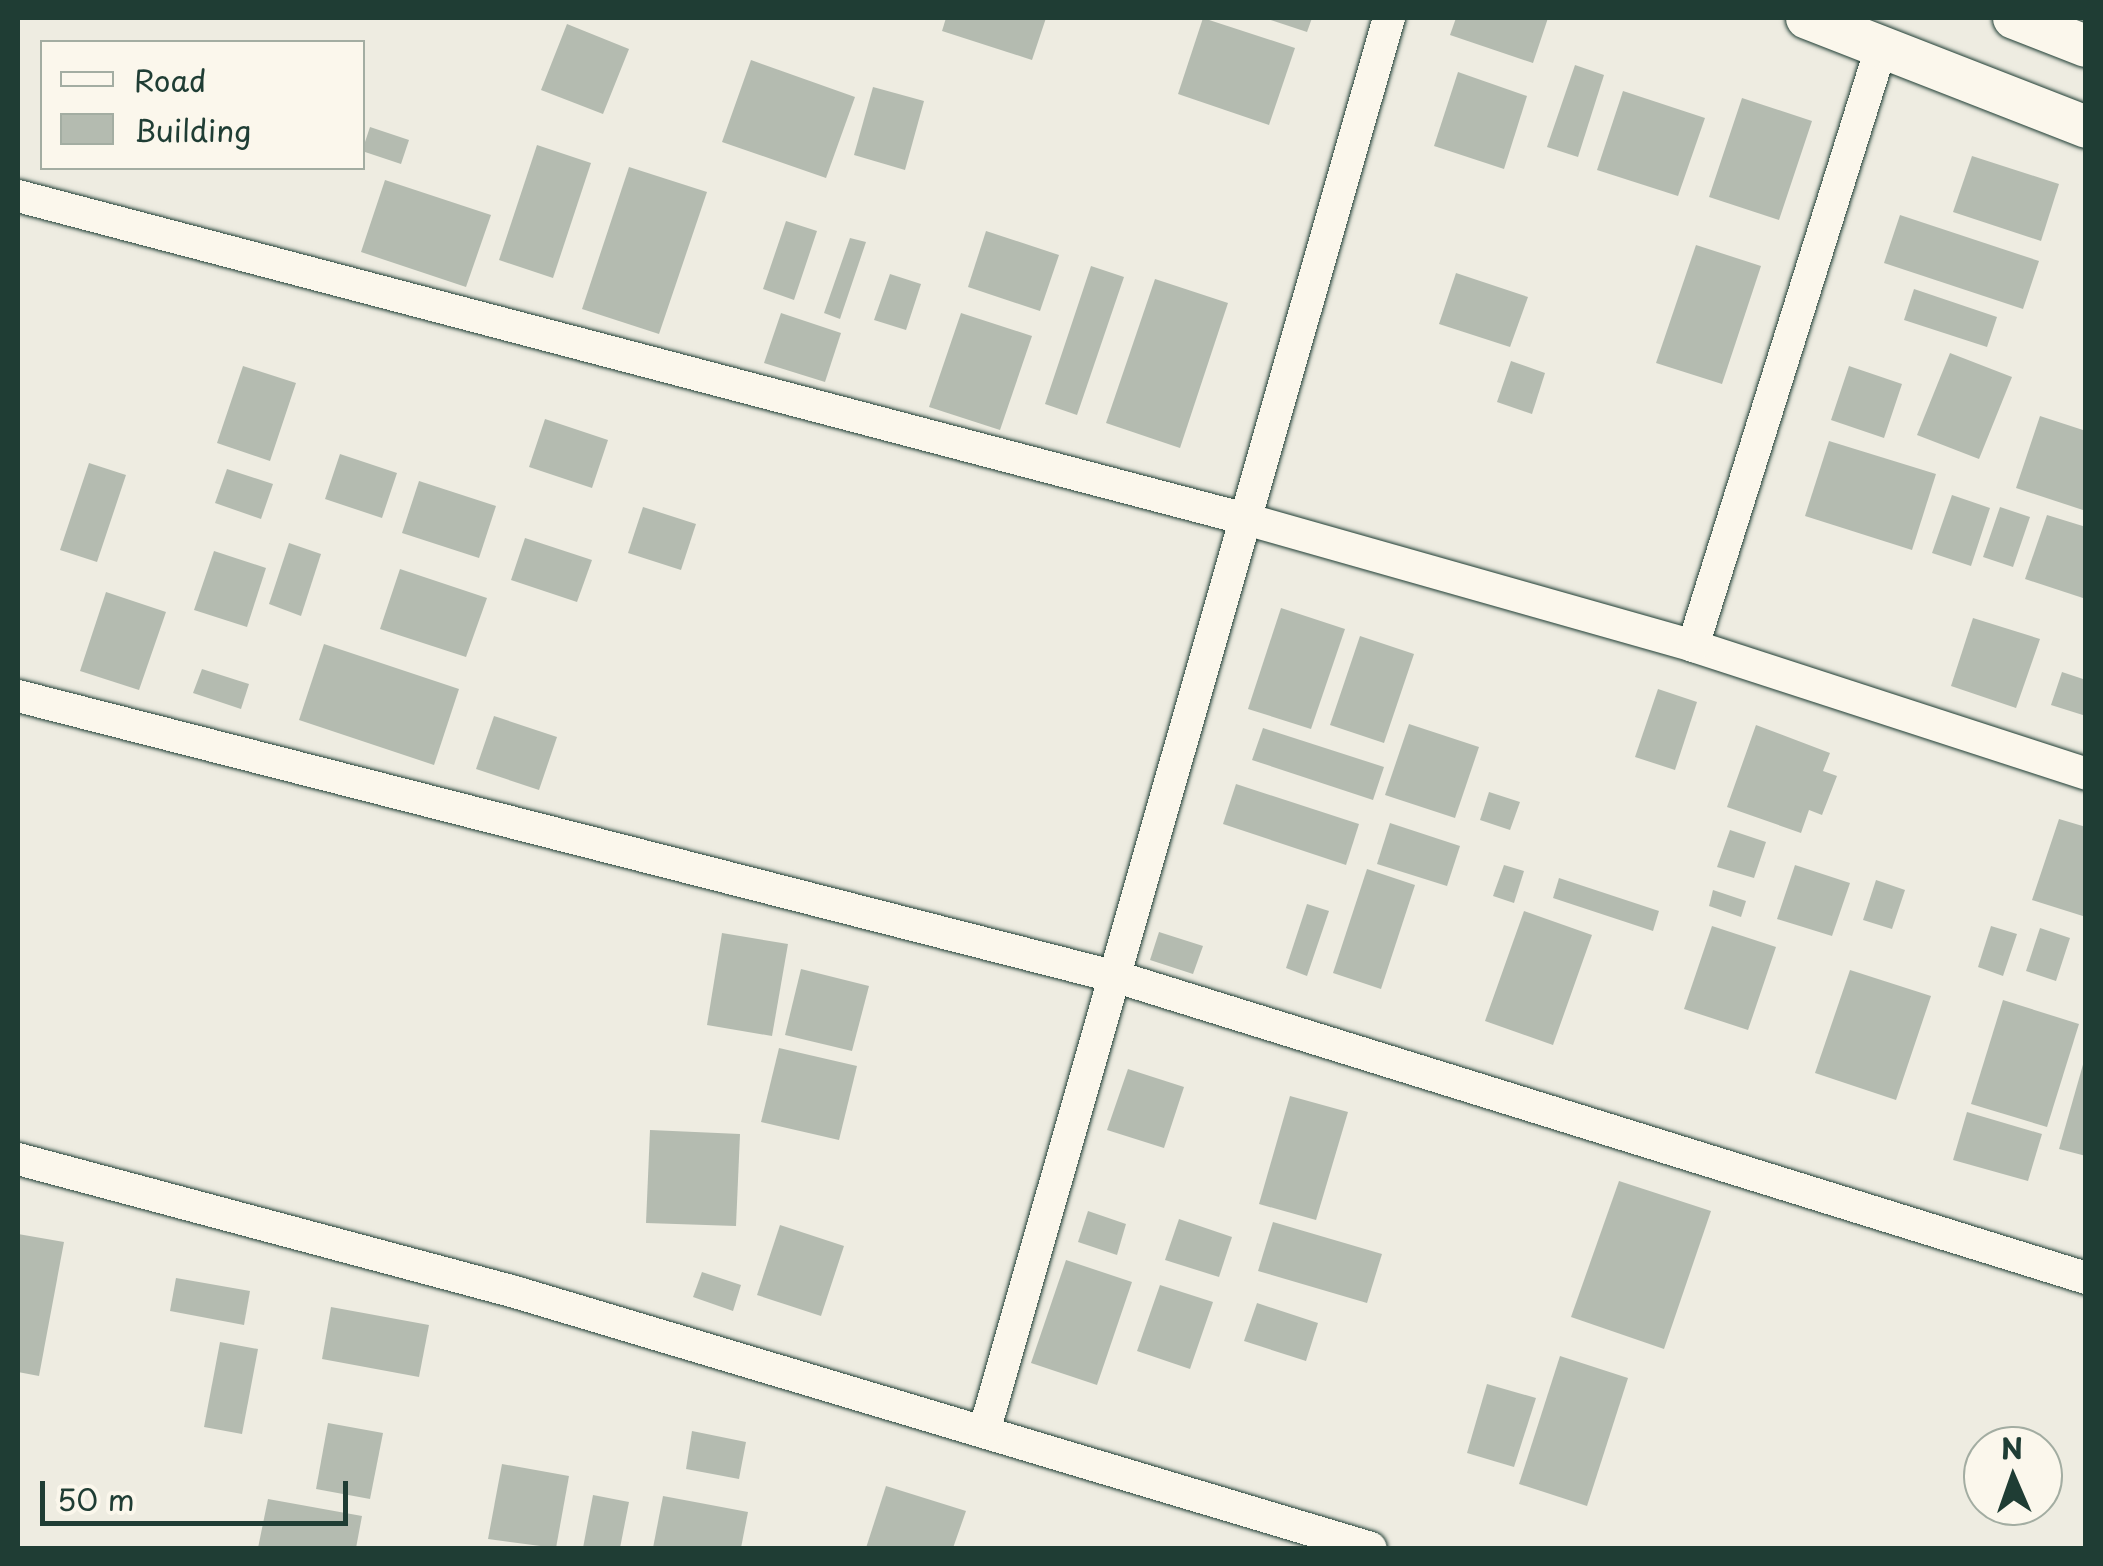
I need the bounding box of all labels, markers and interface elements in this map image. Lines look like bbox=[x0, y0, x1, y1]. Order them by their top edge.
legend bbox=[40, 40, 365, 170]
text: Road bbox=[134, 57, 207, 102]
text: Building bbox=[134, 107, 251, 152]
north arrow bbox=[1963, 1426, 2063, 1526]
text: N bbox=[2000, 1426, 2024, 1469]
scale bar bbox=[45, 1461, 352, 1523]
text: 50 m bbox=[57, 1476, 135, 1521]

